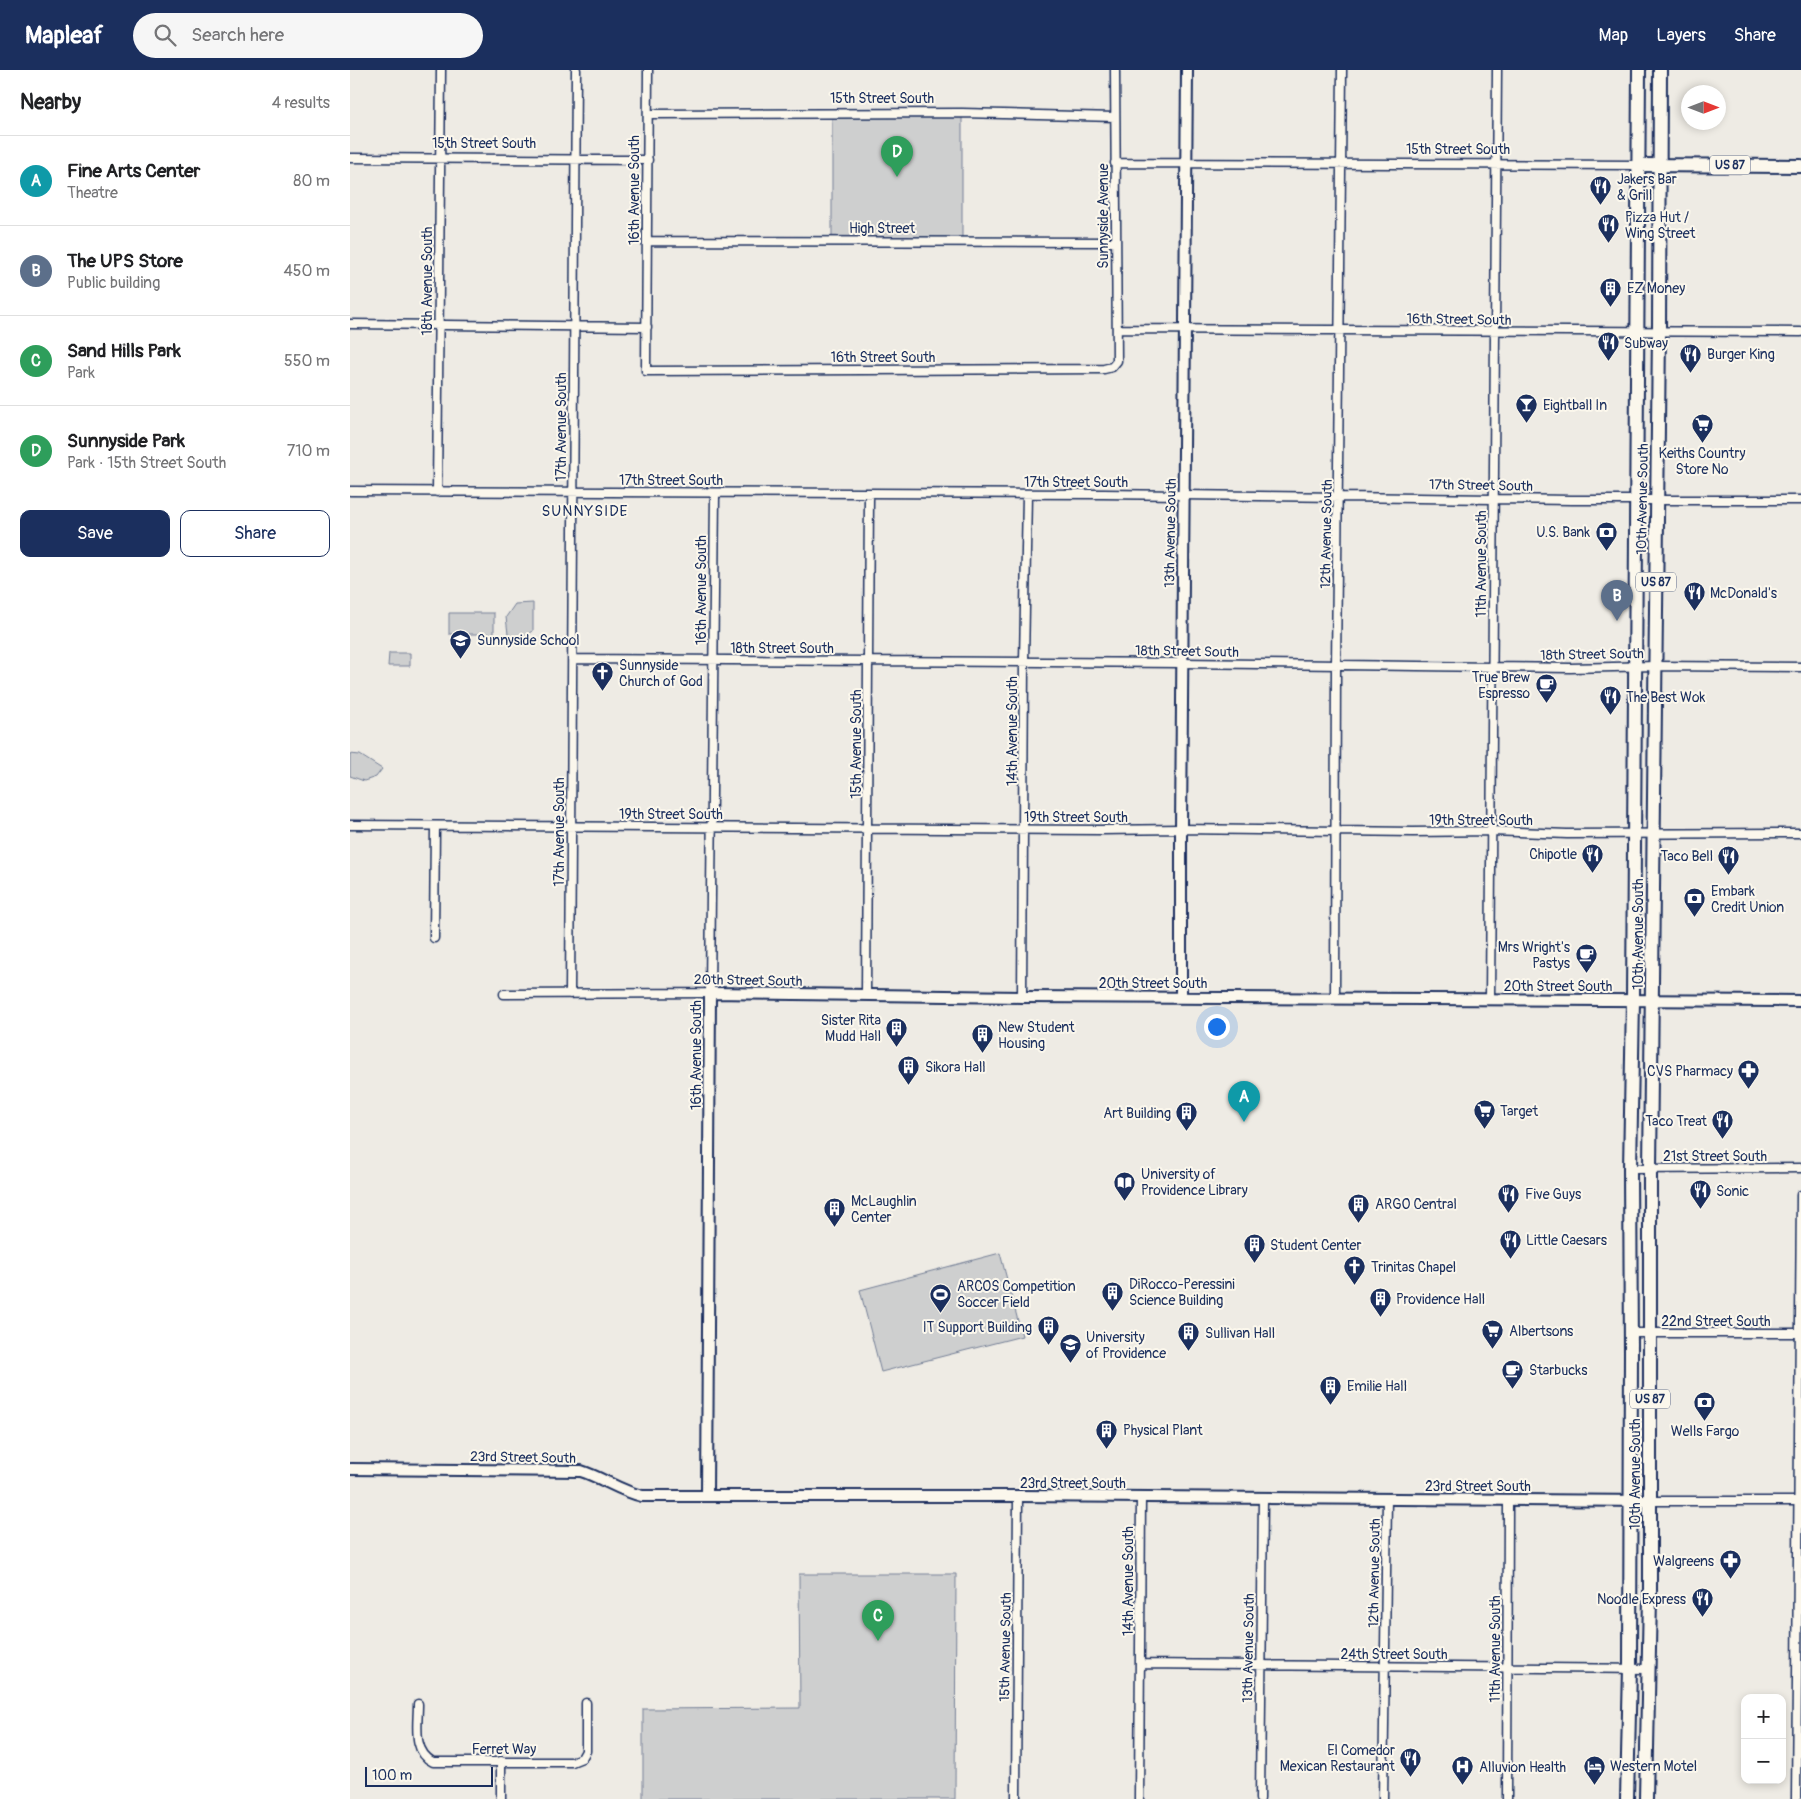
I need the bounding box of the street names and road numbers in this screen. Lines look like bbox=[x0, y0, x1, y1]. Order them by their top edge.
street label: 15th Street South bbox=[830, 90, 934, 107]
street label: 15th Street South bbox=[432, 135, 536, 152]
street label: 16th Avenue South bbox=[626, 135, 643, 245]
street label: 15th Street South bbox=[1406, 141, 1510, 158]
road number: US 87 bbox=[1710, 156, 1750, 174]
street label: Sunnyside Avenue bbox=[1095, 163, 1112, 269]
street label: High Street bbox=[849, 220, 915, 237]
street label: 18th Avenue South bbox=[419, 227, 436, 335]
street label: 16th Street South bbox=[1406, 310, 1512, 329]
street label: 16th Street South bbox=[831, 349, 935, 366]
street label: 17th Avenue South bbox=[553, 372, 570, 482]
street label: 10th Avenue South bbox=[1633, 443, 1652, 555]
street label: 17th Street South bbox=[619, 472, 723, 489]
street label: 17th Street South bbox=[1024, 474, 1128, 491]
street label: 17th Street South bbox=[1429, 476, 1533, 495]
street label: 13th Avenue South bbox=[1161, 478, 1180, 588]
street label: 12th Avenue South bbox=[1317, 479, 1336, 589]
street label: 11th Avenue South bbox=[1473, 510, 1490, 618]
street label: 16th Avenue South bbox=[693, 535, 710, 645]
road number: US 87 bbox=[1636, 572, 1676, 592]
street label: 18th Street South bbox=[730, 640, 834, 657]
street label: 18th Street South bbox=[1135, 642, 1239, 661]
street label: 18th Street South bbox=[1540, 645, 1644, 664]
street label: 14th Avenue South bbox=[1004, 676, 1021, 786]
street label: 15th Avenue South bbox=[848, 689, 865, 799]
street label: 17th Avenue South bbox=[551, 777, 568, 887]
street label: 19th Street South bbox=[619, 806, 723, 823]
street label: 19th Street South bbox=[1024, 809, 1128, 826]
street label: 19th Street South bbox=[1429, 812, 1533, 829]
street label: 10th Avenue South bbox=[1630, 878, 1647, 990]
street label: 20th Street South bbox=[694, 971, 802, 990]
street label: 20th Street South bbox=[1099, 975, 1207, 992]
street label: 20th Street South bbox=[1504, 978, 1612, 995]
street label: 16th Avenue South bbox=[688, 1000, 705, 1110]
street label: 21st Street South bbox=[1663, 1148, 1767, 1165]
street label: 22nd Street South bbox=[1661, 1313, 1771, 1330]
road number: US 87 bbox=[1630, 1390, 1670, 1408]
street label: 10th Avenue South bbox=[1627, 1418, 1644, 1530]
street label: 23rd Street South bbox=[470, 1448, 576, 1467]
street label: 23rd Street South bbox=[1020, 1475, 1126, 1492]
street label: 23rd Street South bbox=[1425, 1478, 1531, 1495]
street label: 12th Avenue South bbox=[1365, 1518, 1384, 1628]
street label: 14th Avenue South bbox=[1120, 1526, 1137, 1636]
street label: 15th Avenue South bbox=[996, 1592, 1015, 1702]
street label: 13th Avenue South bbox=[1239, 1593, 1258, 1703]
street label: 11th Avenue South bbox=[1487, 1595, 1504, 1703]
street label: 24th Street South bbox=[1340, 1646, 1448, 1663]
street label: Ferret Way bbox=[472, 1741, 536, 1758]

